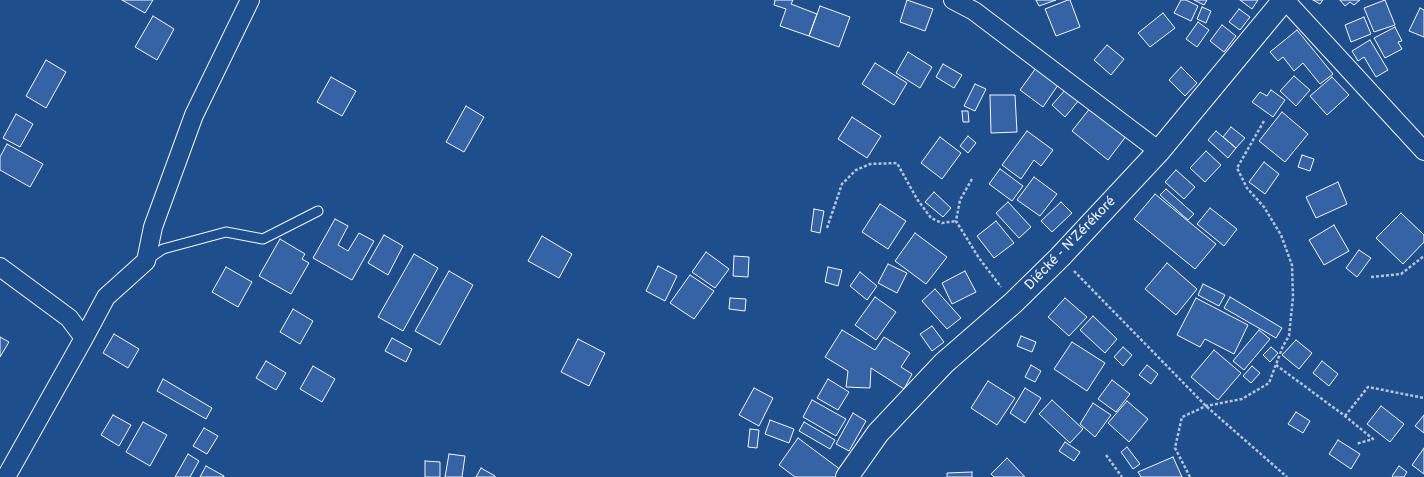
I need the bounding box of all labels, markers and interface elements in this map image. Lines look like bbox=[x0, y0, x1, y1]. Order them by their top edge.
street label: Diécké - N'Zérékoré bbox=[1022, 194, 1120, 294]

